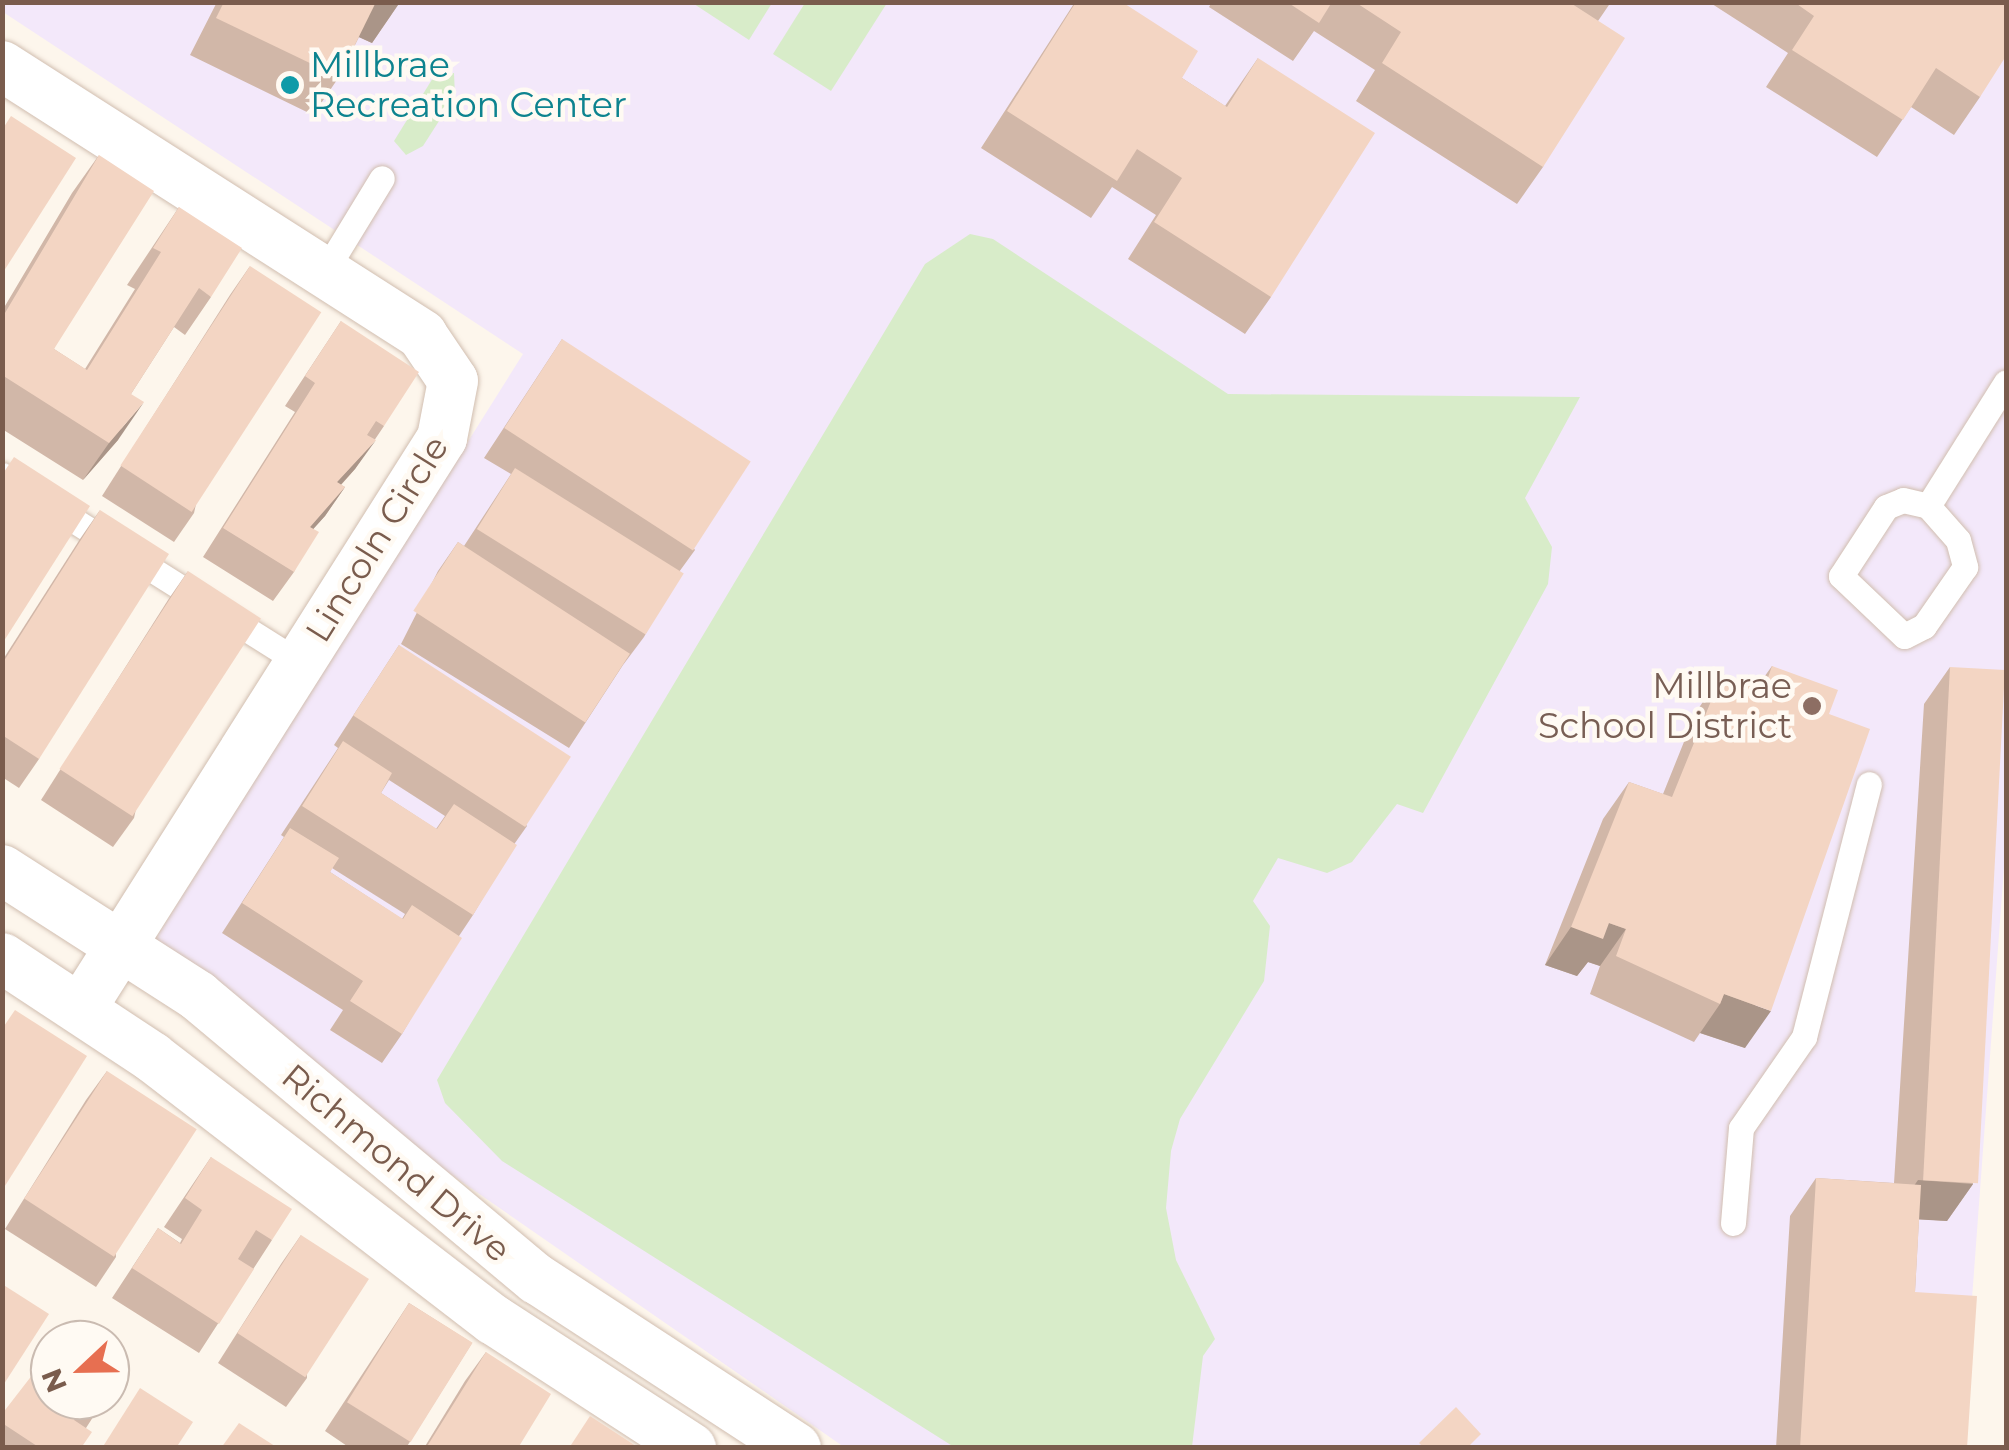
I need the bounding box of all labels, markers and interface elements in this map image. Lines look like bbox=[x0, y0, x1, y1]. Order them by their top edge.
place label: Millbrae Recreation Center bbox=[310, 44, 627, 126]
marker: Millbrae Recreation Center bbox=[279, 74, 301, 96]
street label: Lincoln Circle bbox=[297, 428, 457, 650]
place label: Millbrae School District bbox=[1538, 665, 1792, 747]
marker: Millbrae School District bbox=[1801, 695, 1823, 717]
street label: Richmond Drive bbox=[273, 1055, 519, 1271]
north arrow bbox=[30, 1320, 130, 1420]
text: N bbox=[34, 1364, 74, 1397]

